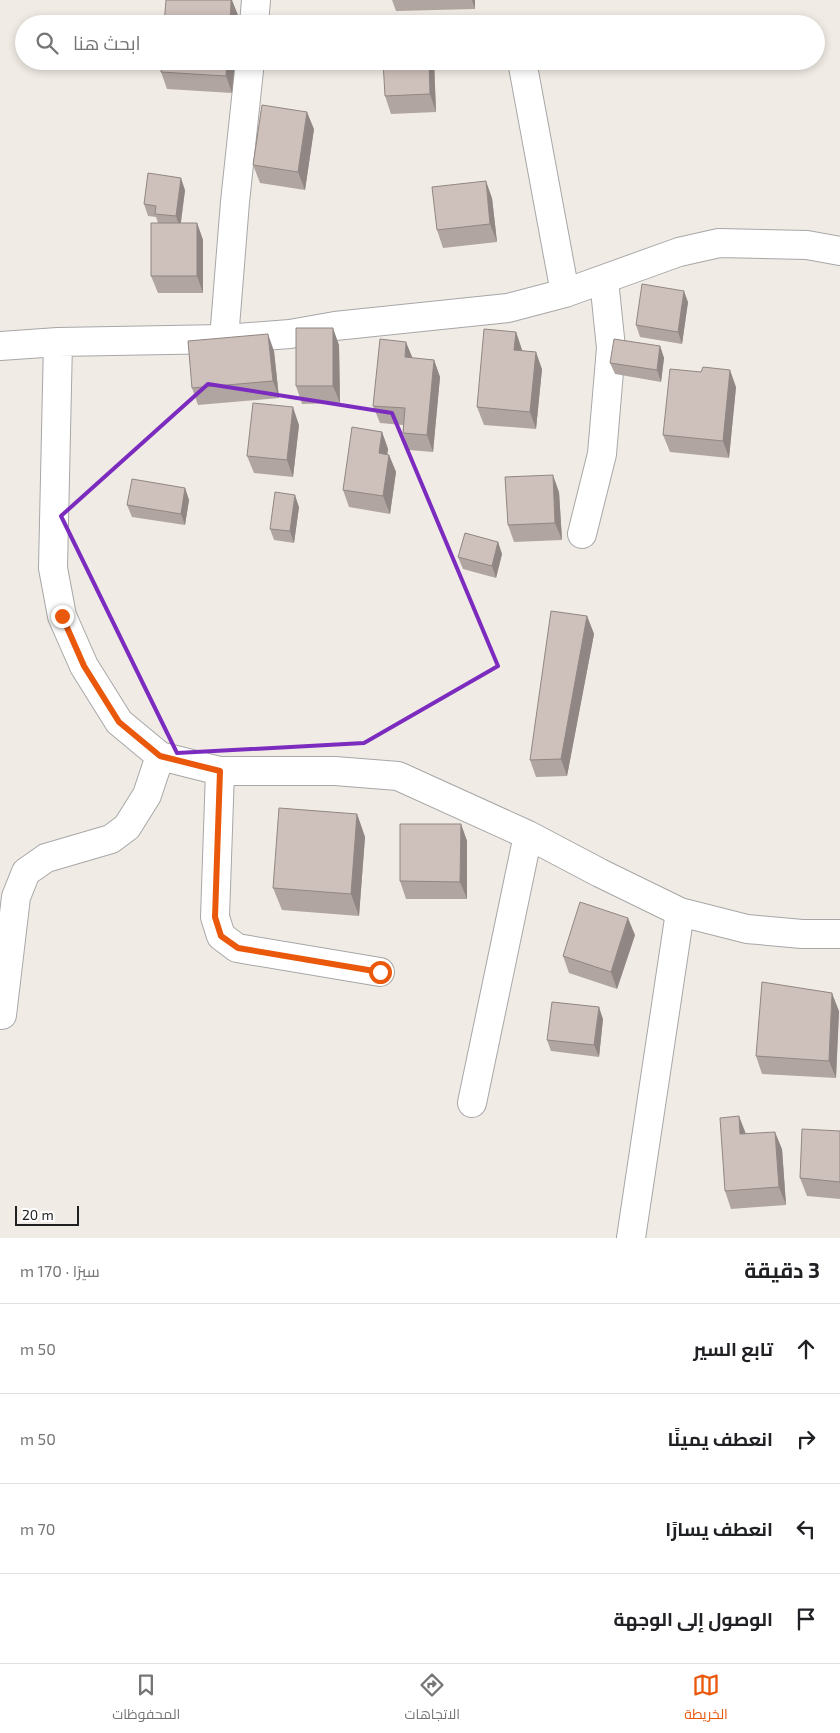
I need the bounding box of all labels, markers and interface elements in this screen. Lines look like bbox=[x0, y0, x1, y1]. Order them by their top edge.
search box bbox=[15, 15, 825, 70]
icon: search bbox=[33, 29, 61, 57]
text: ابحث هنا bbox=[73, 31, 141, 54]
route end bbox=[51, 605, 74, 628]
route start bbox=[369, 961, 392, 984]
scale bar bbox=[15, 1203, 79, 1226]
text: 20 m bbox=[22, 1206, 54, 1223]
text: 3 دقيقة bbox=[744, 1257, 820, 1282]
text: سيرًا · 170 m bbox=[20, 1261, 100, 1280]
icon: ahead bbox=[792, 1335, 820, 1363]
text: تابع السير bbox=[693, 1337, 773, 1360]
text: 50 m bbox=[20, 1339, 56, 1358]
icon: right bbox=[792, 1425, 820, 1453]
text: انعطف يمينًا bbox=[668, 1427, 773, 1450]
text: 50 m bbox=[20, 1429, 56, 1448]
icon: left bbox=[792, 1515, 820, 1543]
text: انعطف يسارًا bbox=[665, 1517, 773, 1540]
text: 70 m bbox=[20, 1519, 55, 1538]
icon: arrive bbox=[792, 1605, 820, 1633]
text: الوصول إلى الوجهة bbox=[613, 1607, 773, 1630]
tab: المحفوظات bbox=[112, 1671, 180, 1727]
tab: الاتجاهات bbox=[405, 1671, 460, 1727]
tab: الخريطة bbox=[684, 1671, 728, 1727]

